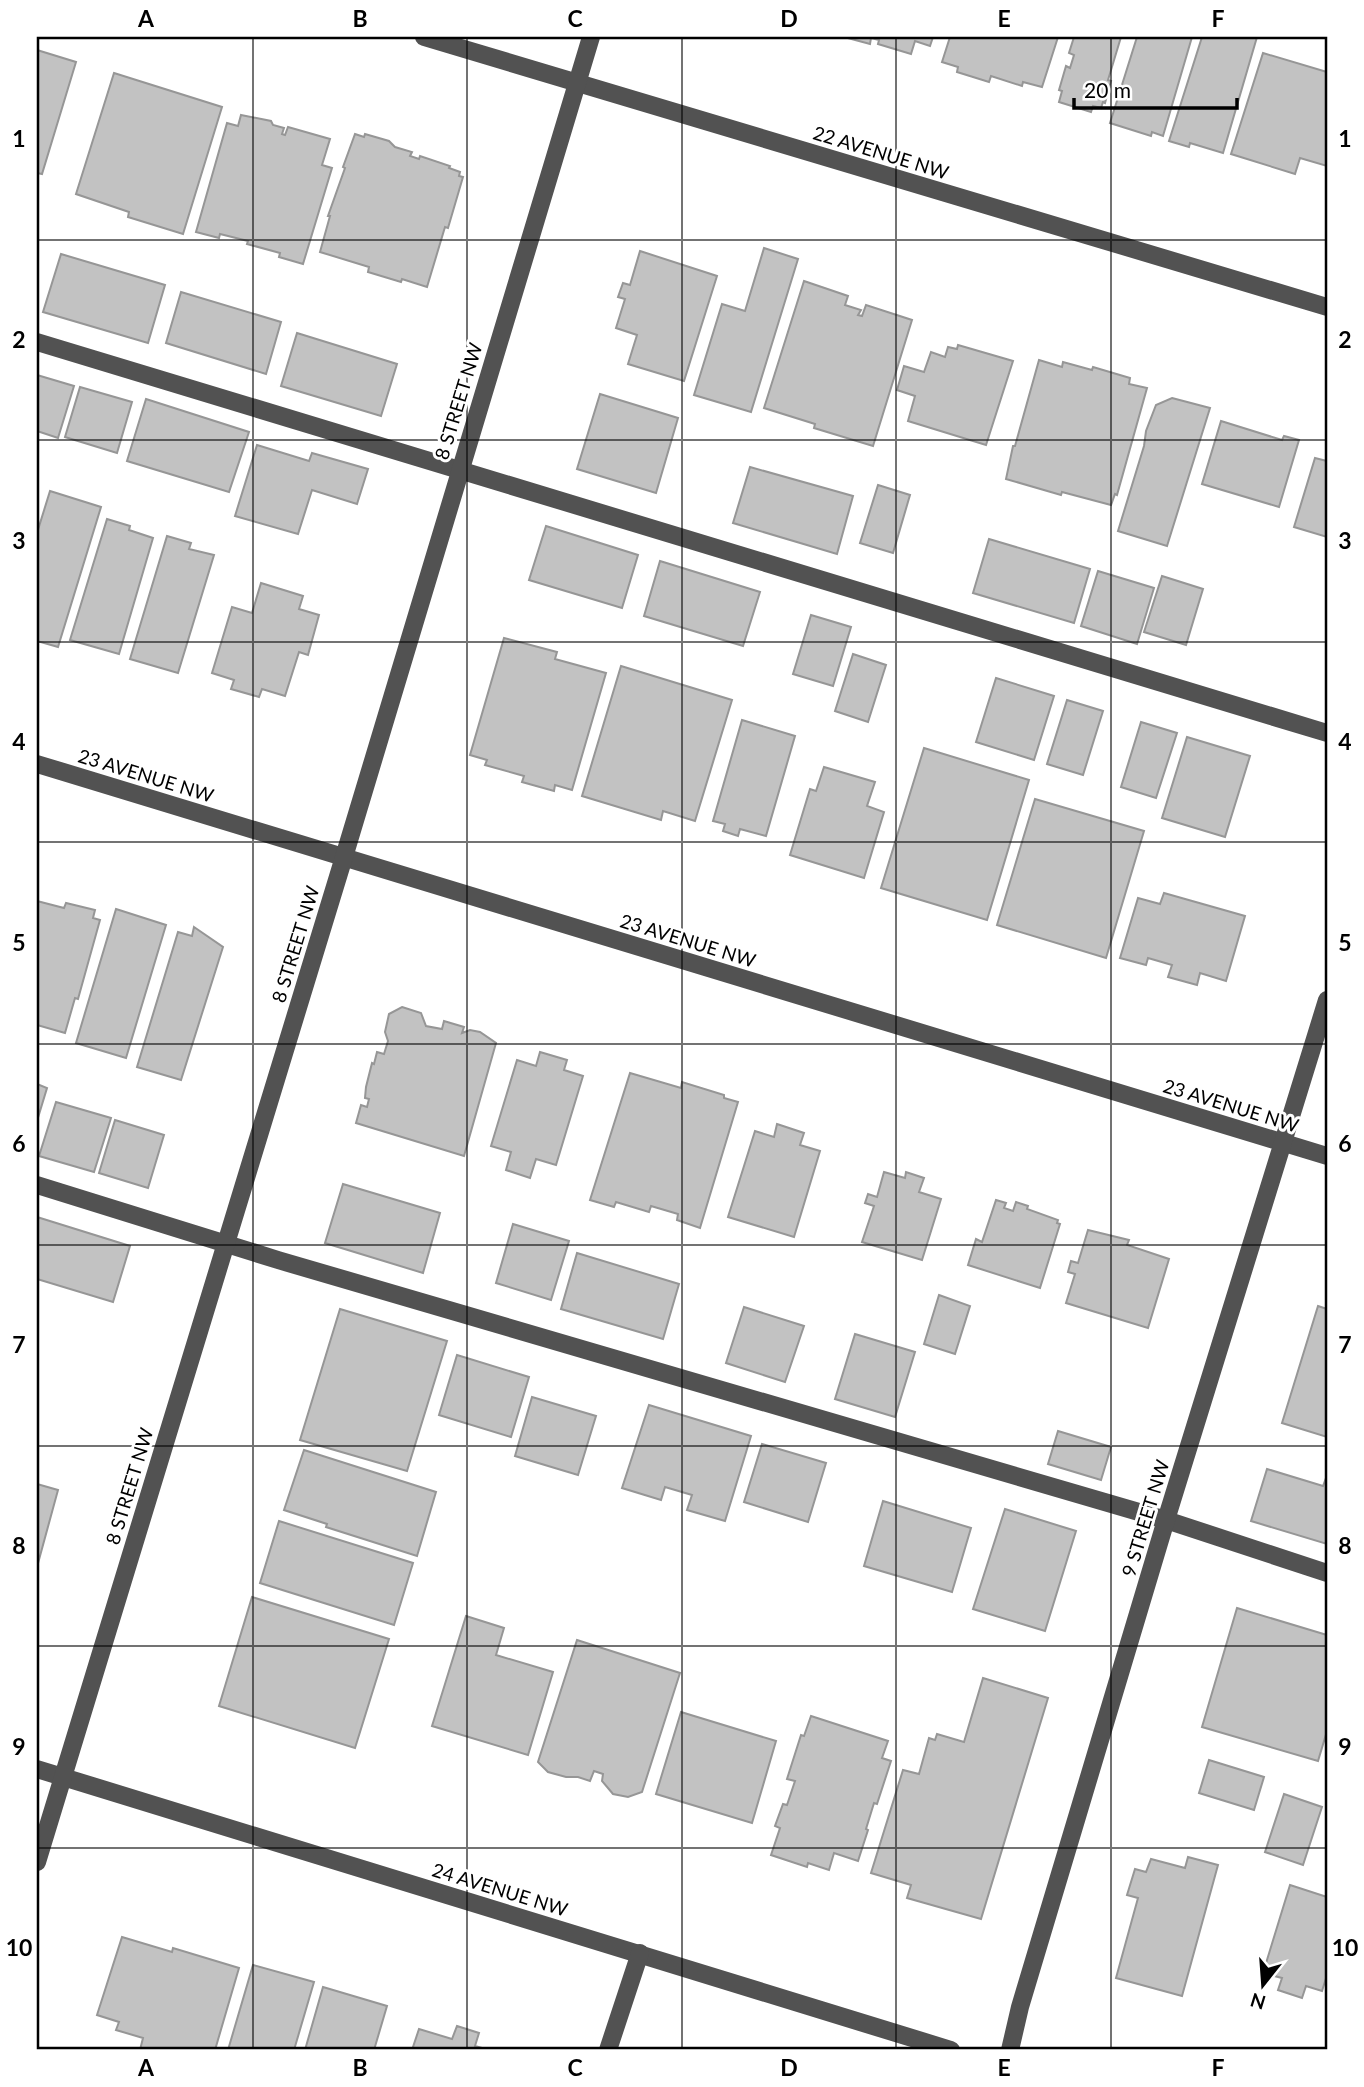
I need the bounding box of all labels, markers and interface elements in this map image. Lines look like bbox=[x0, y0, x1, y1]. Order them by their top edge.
text: A bbox=[137, 4, 155, 32]
text: B bbox=[352, 4, 368, 32]
text: C bbox=[567, 4, 583, 32]
text: D bbox=[780, 4, 798, 32]
text: E bbox=[997, 4, 1011, 32]
text: F bbox=[1211, 4, 1225, 32]
scale bar bbox=[1074, 66, 1236, 110]
text: 20 m bbox=[1084, 77, 1131, 102]
street label: 22 AVENUE NW bbox=[810, 120, 952, 184]
text: 1 bbox=[12, 124, 26, 152]
text: 1 bbox=[1338, 124, 1352, 152]
text: 2 bbox=[12, 325, 26, 353]
text: 2 bbox=[1338, 325, 1352, 353]
street label: 8 STREET NW bbox=[429, 339, 487, 462]
text: 3 bbox=[12, 526, 26, 554]
text: 3 bbox=[1338, 526, 1352, 554]
text: 4 bbox=[12, 727, 26, 755]
text: 4 bbox=[1338, 727, 1352, 755]
street label: 23 AVENUE NW bbox=[75, 743, 217, 807]
street label: 8 STREET NW bbox=[266, 882, 324, 1005]
street label: 23 AVENUE NW bbox=[617, 908, 759, 972]
text: 5 bbox=[12, 928, 26, 956]
text: 5 bbox=[1338, 928, 1352, 956]
street label: 23 AVENUE NW bbox=[1160, 1073, 1302, 1137]
text: 6 bbox=[12, 1129, 26, 1157]
text: 6 bbox=[1338, 1129, 1352, 1157]
text: 7 bbox=[12, 1330, 26, 1358]
text: 7 bbox=[1338, 1330, 1352, 1358]
street label: 8 STREET NW bbox=[100, 1424, 158, 1547]
street label: 9 STREET NW bbox=[1116, 1456, 1174, 1579]
text: 8 bbox=[12, 1531, 26, 1559]
text: 8 bbox=[1338, 1531, 1352, 1559]
text: 9 bbox=[12, 1732, 26, 1760]
text: 9 bbox=[1338, 1732, 1352, 1760]
street label: 24 AVENUE NW bbox=[429, 1857, 571, 1921]
text: 10 bbox=[6, 1933, 32, 1961]
text: 10 bbox=[1332, 1933, 1358, 1961]
north arrow bbox=[1228, 1951, 1298, 2021]
text: N bbox=[1248, 1989, 1268, 2015]
text: A bbox=[137, 2053, 155, 2081]
text: B bbox=[352, 2053, 368, 2081]
text: C bbox=[567, 2053, 583, 2081]
text: D bbox=[780, 2053, 798, 2081]
text: E bbox=[997, 2053, 1011, 2081]
text: F bbox=[1211, 2053, 1225, 2081]

